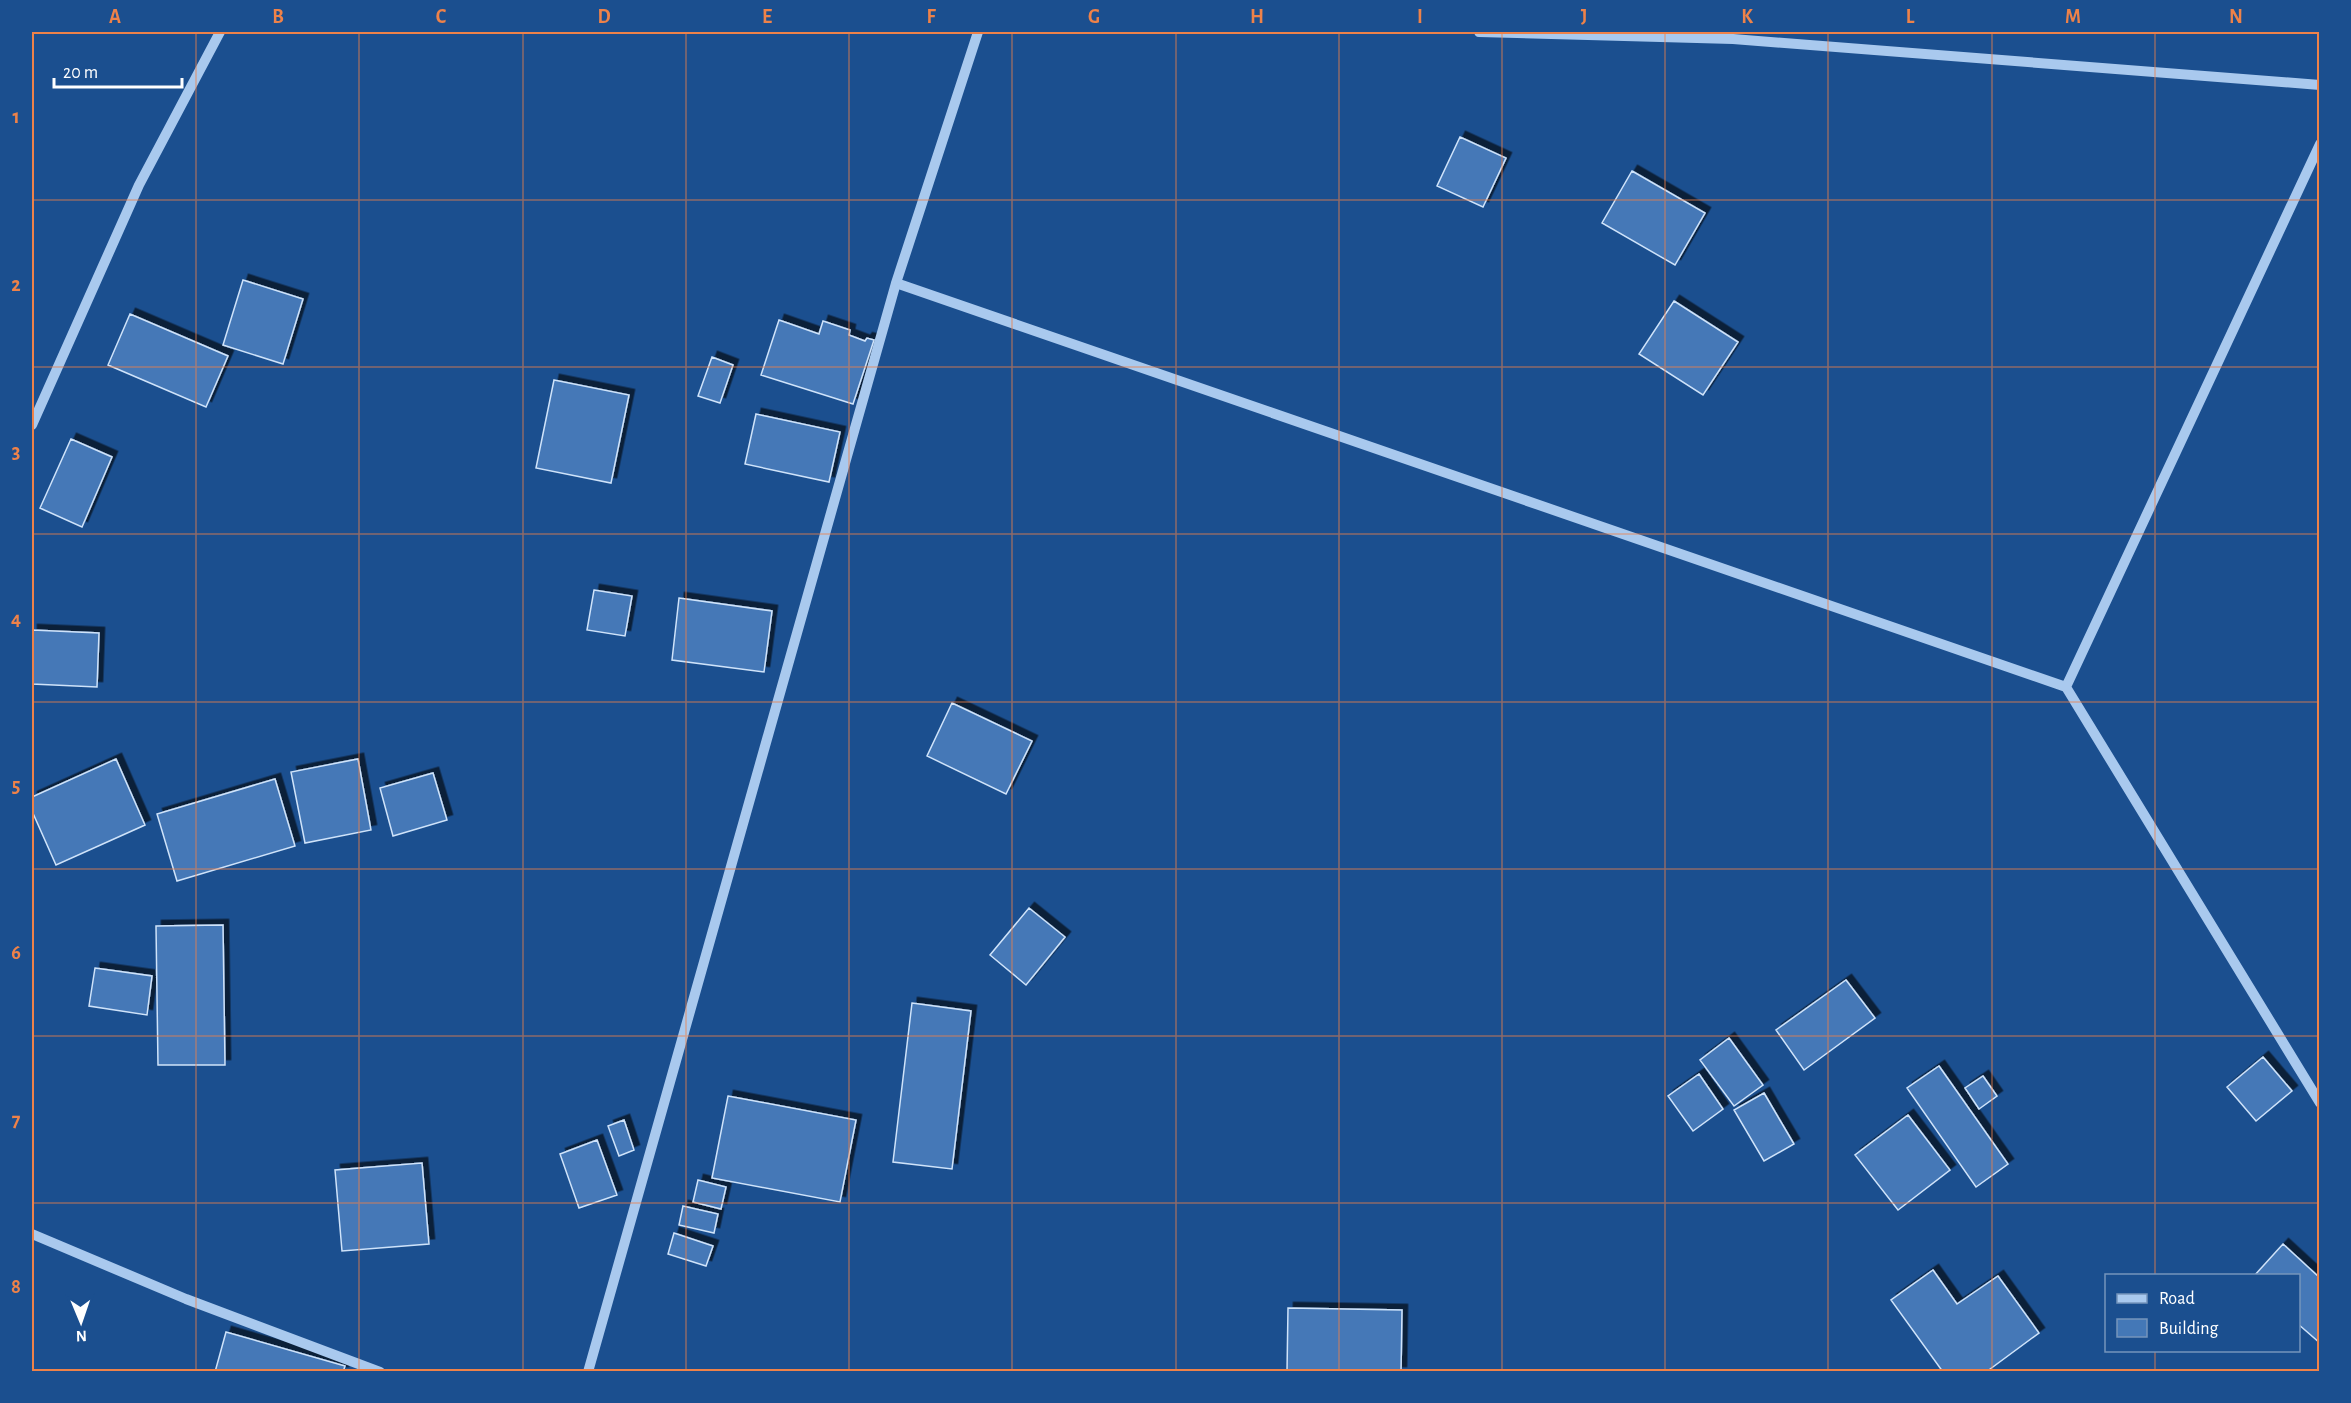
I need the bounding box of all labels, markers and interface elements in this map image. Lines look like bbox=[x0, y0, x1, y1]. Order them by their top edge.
text: A bbox=[109, 7, 121, 27]
text: B bbox=[272, 7, 284, 27]
text: C bbox=[436, 7, 447, 27]
text: D bbox=[597, 7, 611, 27]
text: E bbox=[762, 7, 772, 27]
text: F bbox=[926, 7, 936, 27]
text: G bbox=[1088, 7, 1100, 27]
text: H bbox=[1250, 7, 1264, 27]
text: I bbox=[1417, 7, 1423, 27]
text: J bbox=[1581, 7, 1587, 27]
text: K bbox=[1741, 7, 1753, 27]
text: L bbox=[1906, 7, 1915, 27]
text: M bbox=[2065, 7, 2081, 27]
text: N bbox=[2229, 7, 2243, 27]
scale bar bbox=[54, 51, 182, 89]
text: 20 m bbox=[63, 64, 98, 82]
text: 1 bbox=[12, 107, 20, 127]
text: 2 bbox=[11, 275, 21, 295]
text: 3 bbox=[12, 442, 20, 462]
text: 4 bbox=[11, 609, 21, 629]
text: 5 bbox=[12, 776, 20, 796]
text: 6 bbox=[11, 943, 21, 963]
text: 7 bbox=[12, 1110, 21, 1130]
legend bbox=[2105, 1274, 2300, 1352]
text: 8 bbox=[11, 1277, 21, 1297]
text: Road bbox=[2159, 1290, 2195, 1308]
north arrow bbox=[51, 1292, 111, 1352]
text: Building bbox=[2159, 1320, 2219, 1338]
text: N bbox=[76, 1328, 87, 1344]

